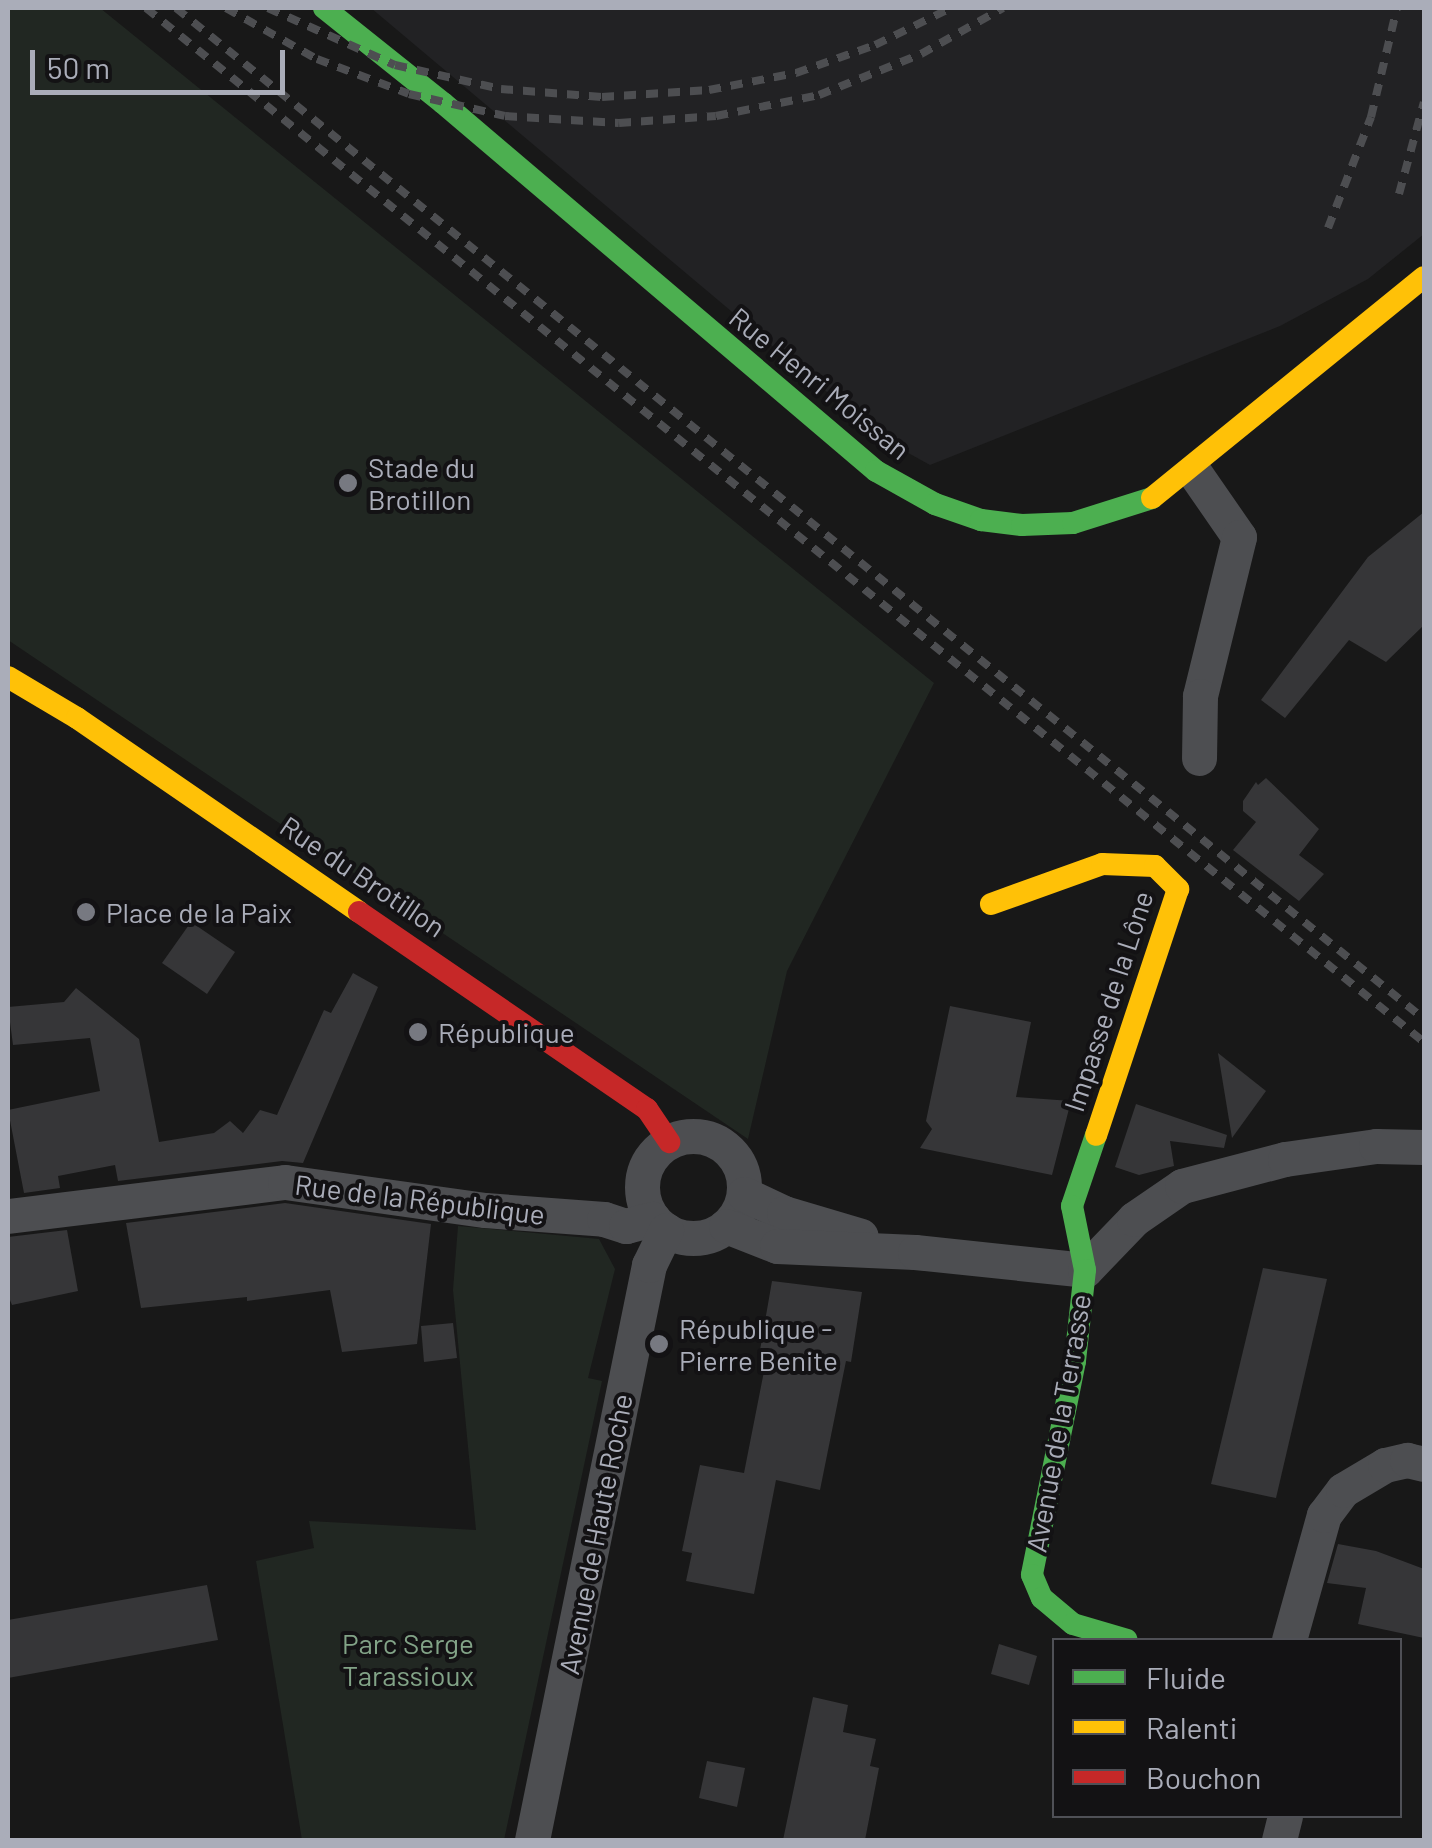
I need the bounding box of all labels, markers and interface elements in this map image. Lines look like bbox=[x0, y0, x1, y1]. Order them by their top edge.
scale bar bbox=[35, 30, 290, 92]
text: 50 m bbox=[47, 49, 110, 85]
street label: Rue Henri Moissan bbox=[723, 300, 917, 466]
place label: Stade du Brotillon bbox=[368, 450, 475, 516]
marker: Stade du Brotillon bbox=[337, 472, 359, 494]
street label: Rue du Brotillon bbox=[274, 808, 452, 944]
street label: Impasse de la Lône bbox=[1056, 886, 1160, 1116]
place label: Place de la Paix bbox=[106, 895, 292, 929]
marker: Place de la Paix bbox=[75, 901, 97, 923]
place label: République bbox=[438, 1015, 575, 1049]
marker: République bbox=[407, 1021, 429, 1043]
street label: Rue de la République bbox=[293, 1167, 547, 1231]
street label: Avenue de la Terrasse bbox=[1019, 1291, 1097, 1555]
place label: République - Pierre Benite bbox=[679, 1311, 838, 1377]
marker: République - Pierre Benite bbox=[648, 1333, 670, 1355]
street label: Avenue de Haute Roche bbox=[551, 1391, 639, 1677]
park label: Parc Serge Tarassioux bbox=[342, 1626, 474, 1692]
legend bbox=[1052, 1638, 1402, 1818]
text: Fluide bbox=[1146, 1659, 1226, 1695]
text: Ralenti bbox=[1146, 1709, 1237, 1745]
text: Bouchon bbox=[1146, 1759, 1261, 1795]

